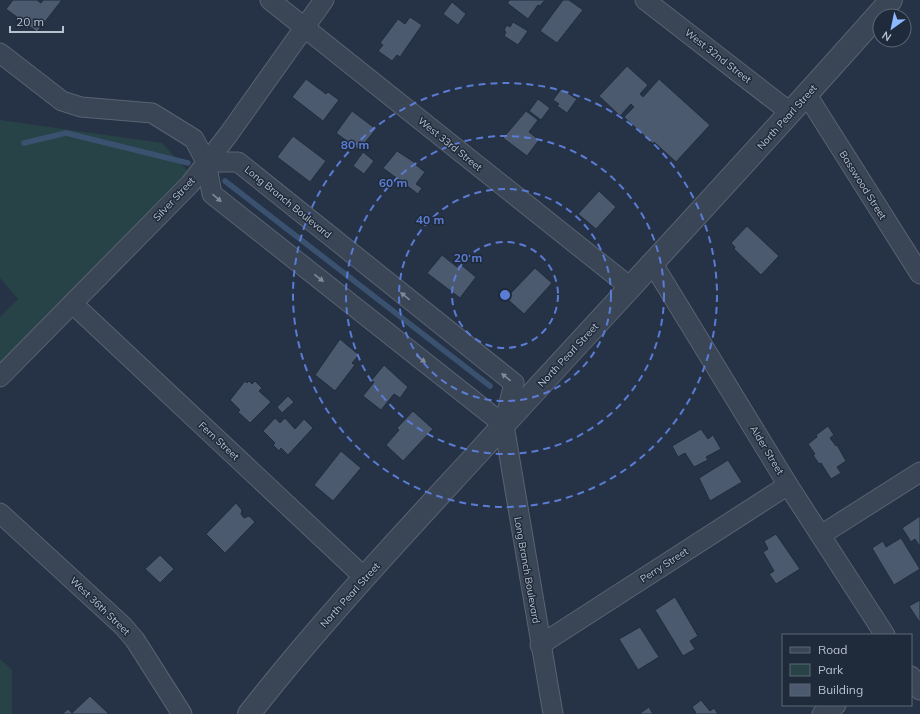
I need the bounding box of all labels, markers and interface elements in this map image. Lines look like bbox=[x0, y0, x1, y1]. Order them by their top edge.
scale bar bbox=[10, 8, 63, 34]
north arrow bbox=[872, 8, 912, 48]
text: 20 m bbox=[16, 14, 44, 29]
street label: West 32nd Street bbox=[682, 26, 754, 86]
text: N bbox=[879, 28, 894, 45]
street label: North Pearl Street bbox=[754, 81, 820, 152]
street label: West 33rd Street bbox=[415, 114, 485, 174]
text: 80 m bbox=[341, 137, 369, 152]
street label: Basswood Street bbox=[837, 148, 890, 222]
street label: Long Branch Boulevard bbox=[242, 163, 334, 241]
street label: Silver Street bbox=[150, 174, 198, 224]
text: 60 m bbox=[379, 175, 407, 190]
one-way arrow bbox=[212, 193, 222, 202]
text: 40 m bbox=[416, 212, 444, 227]
text: 20 m bbox=[454, 250, 482, 265]
one-way arrow bbox=[313, 274, 324, 283]
centre of rings bbox=[498, 288, 512, 302]
one-way arrow bbox=[399, 291, 410, 300]
street label: North Pearl Street bbox=[535, 320, 601, 390]
one-way arrow bbox=[415, 355, 426, 363]
one-way arrow bbox=[500, 373, 511, 381]
street label: Fern Street bbox=[196, 419, 242, 463]
street label: Alder Street bbox=[747, 423, 787, 477]
street label: Long Branch Boulevard bbox=[511, 516, 543, 624]
street label: Perry Street bbox=[637, 544, 691, 585]
street label: North Pearl Street bbox=[317, 559, 383, 630]
street label: West 36th Street bbox=[67, 574, 133, 638]
legend bbox=[782, 634, 912, 706]
text: Road bbox=[818, 642, 847, 657]
text: Park bbox=[818, 662, 844, 677]
text: Building bbox=[818, 682, 863, 697]

